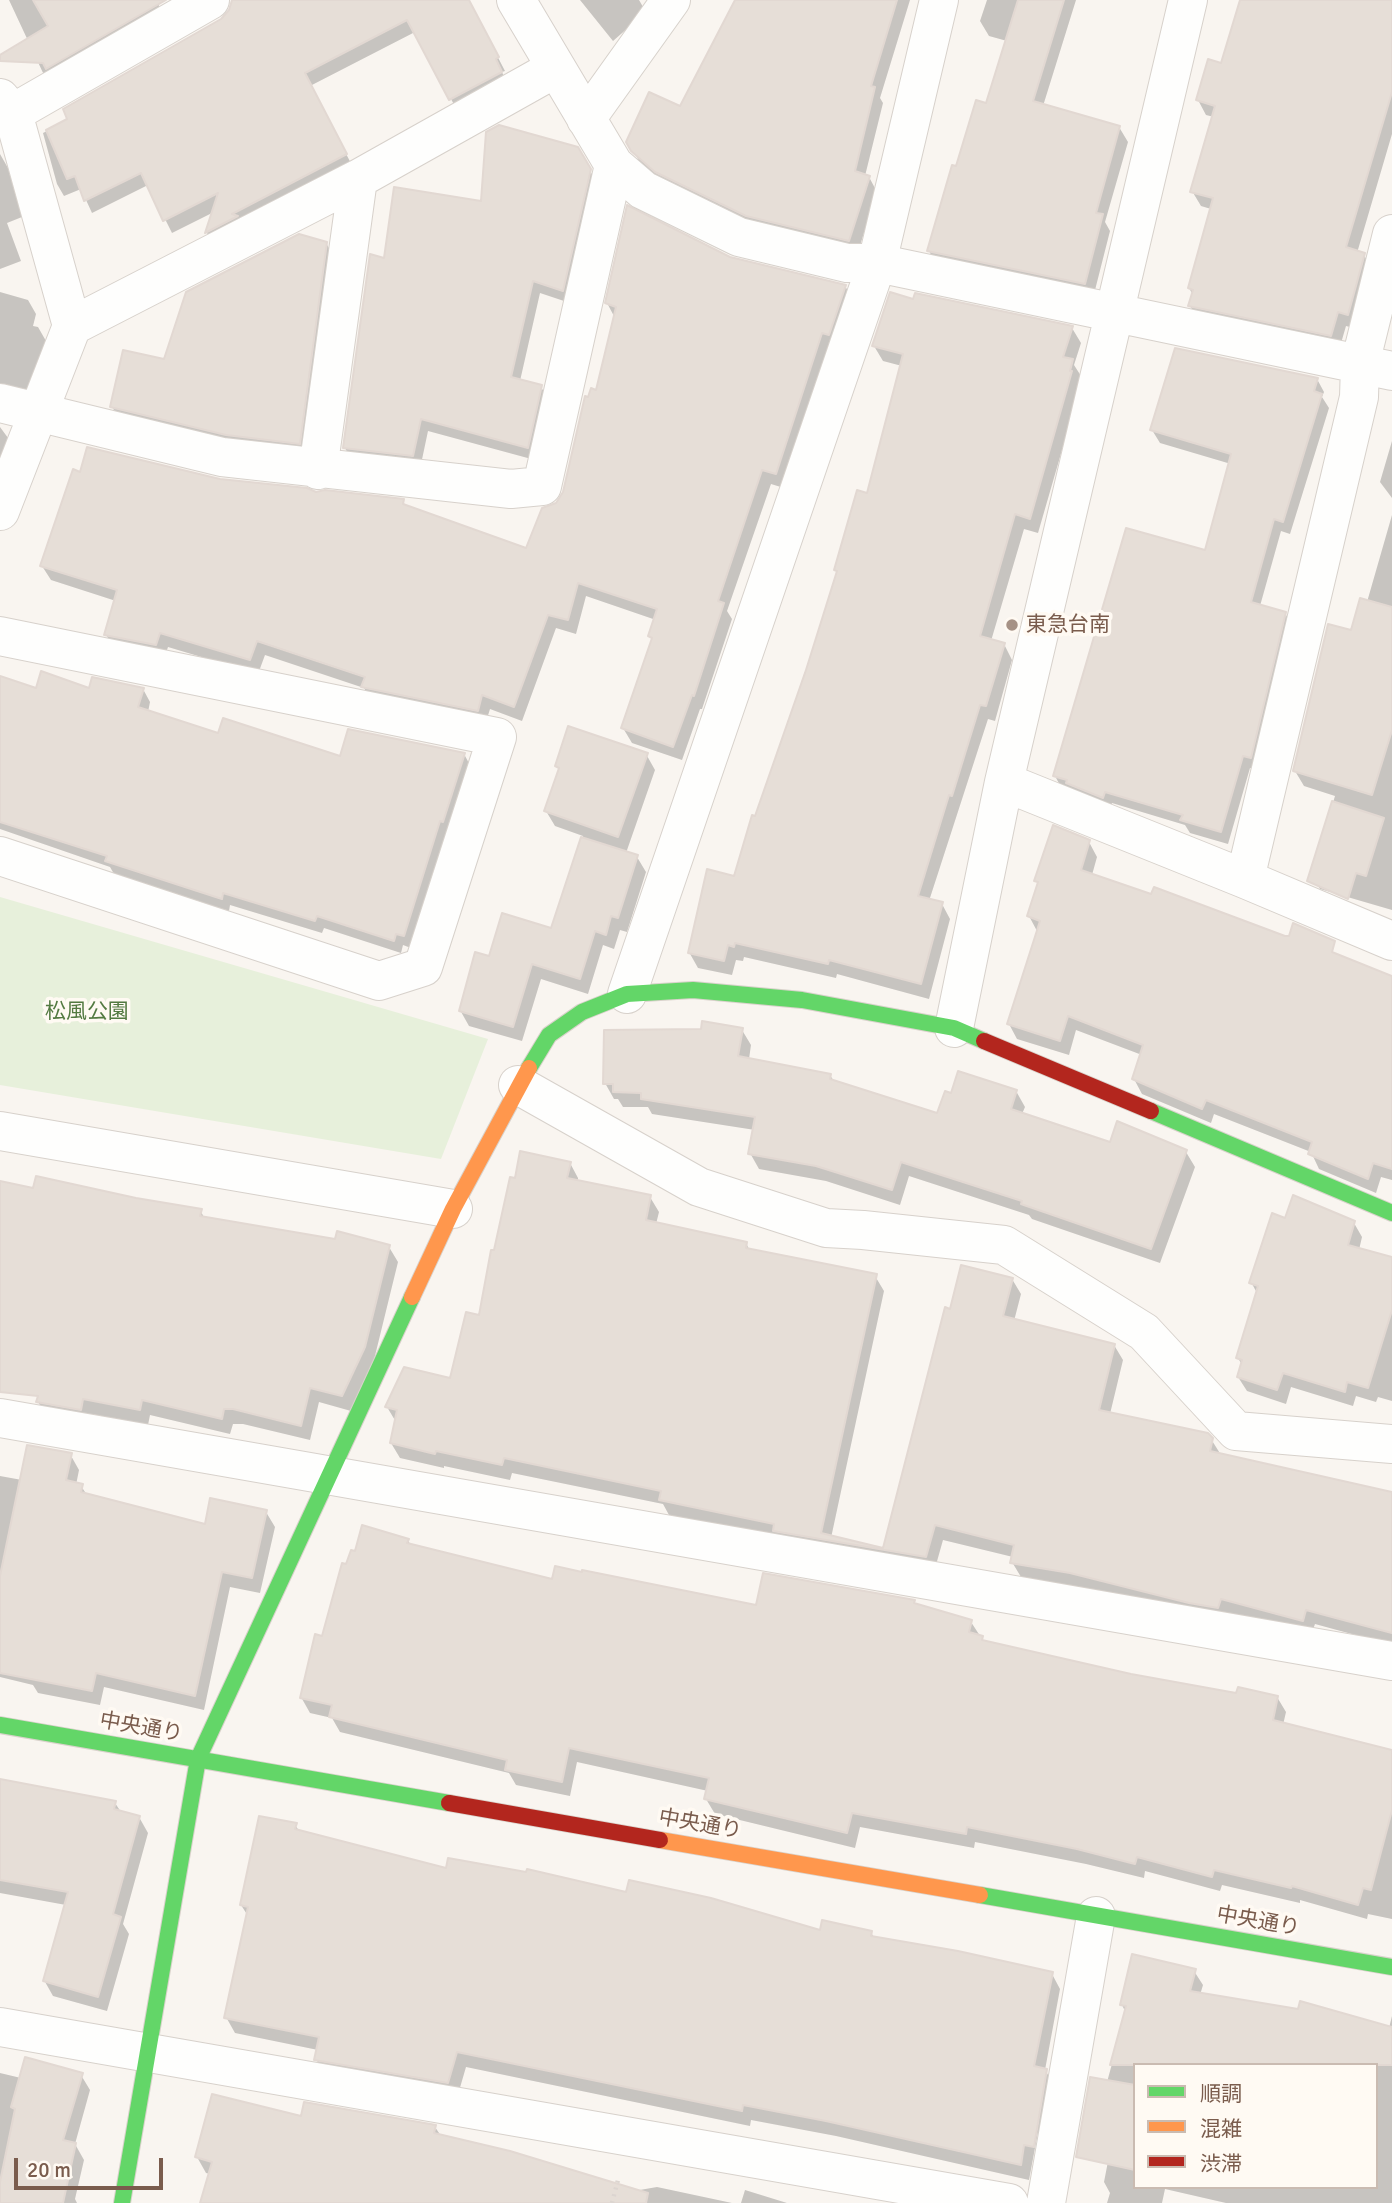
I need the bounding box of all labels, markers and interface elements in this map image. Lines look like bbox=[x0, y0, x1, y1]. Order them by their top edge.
place label: 東急台南 bbox=[1026, 612, 1110, 638]
marker: 東急台南 bbox=[1004, 617, 1020, 633]
park label: 松風公園 bbox=[45, 999, 129, 1025]
street label: 中央通り bbox=[97, 1708, 185, 1748]
street label: 中央通り bbox=[656, 1805, 744, 1845]
street label: 中央通り bbox=[1214, 1902, 1302, 1942]
legend bbox=[1133, 2063, 1378, 2189]
text: 順調 bbox=[1200, 2081, 1242, 2107]
text: 混雑 bbox=[1200, 2116, 1242, 2142]
scale bar bbox=[18, 2144, 166, 2188]
text: 渋滞 bbox=[1200, 2151, 1242, 2177]
text: 20 m bbox=[27, 2157, 71, 2183]

